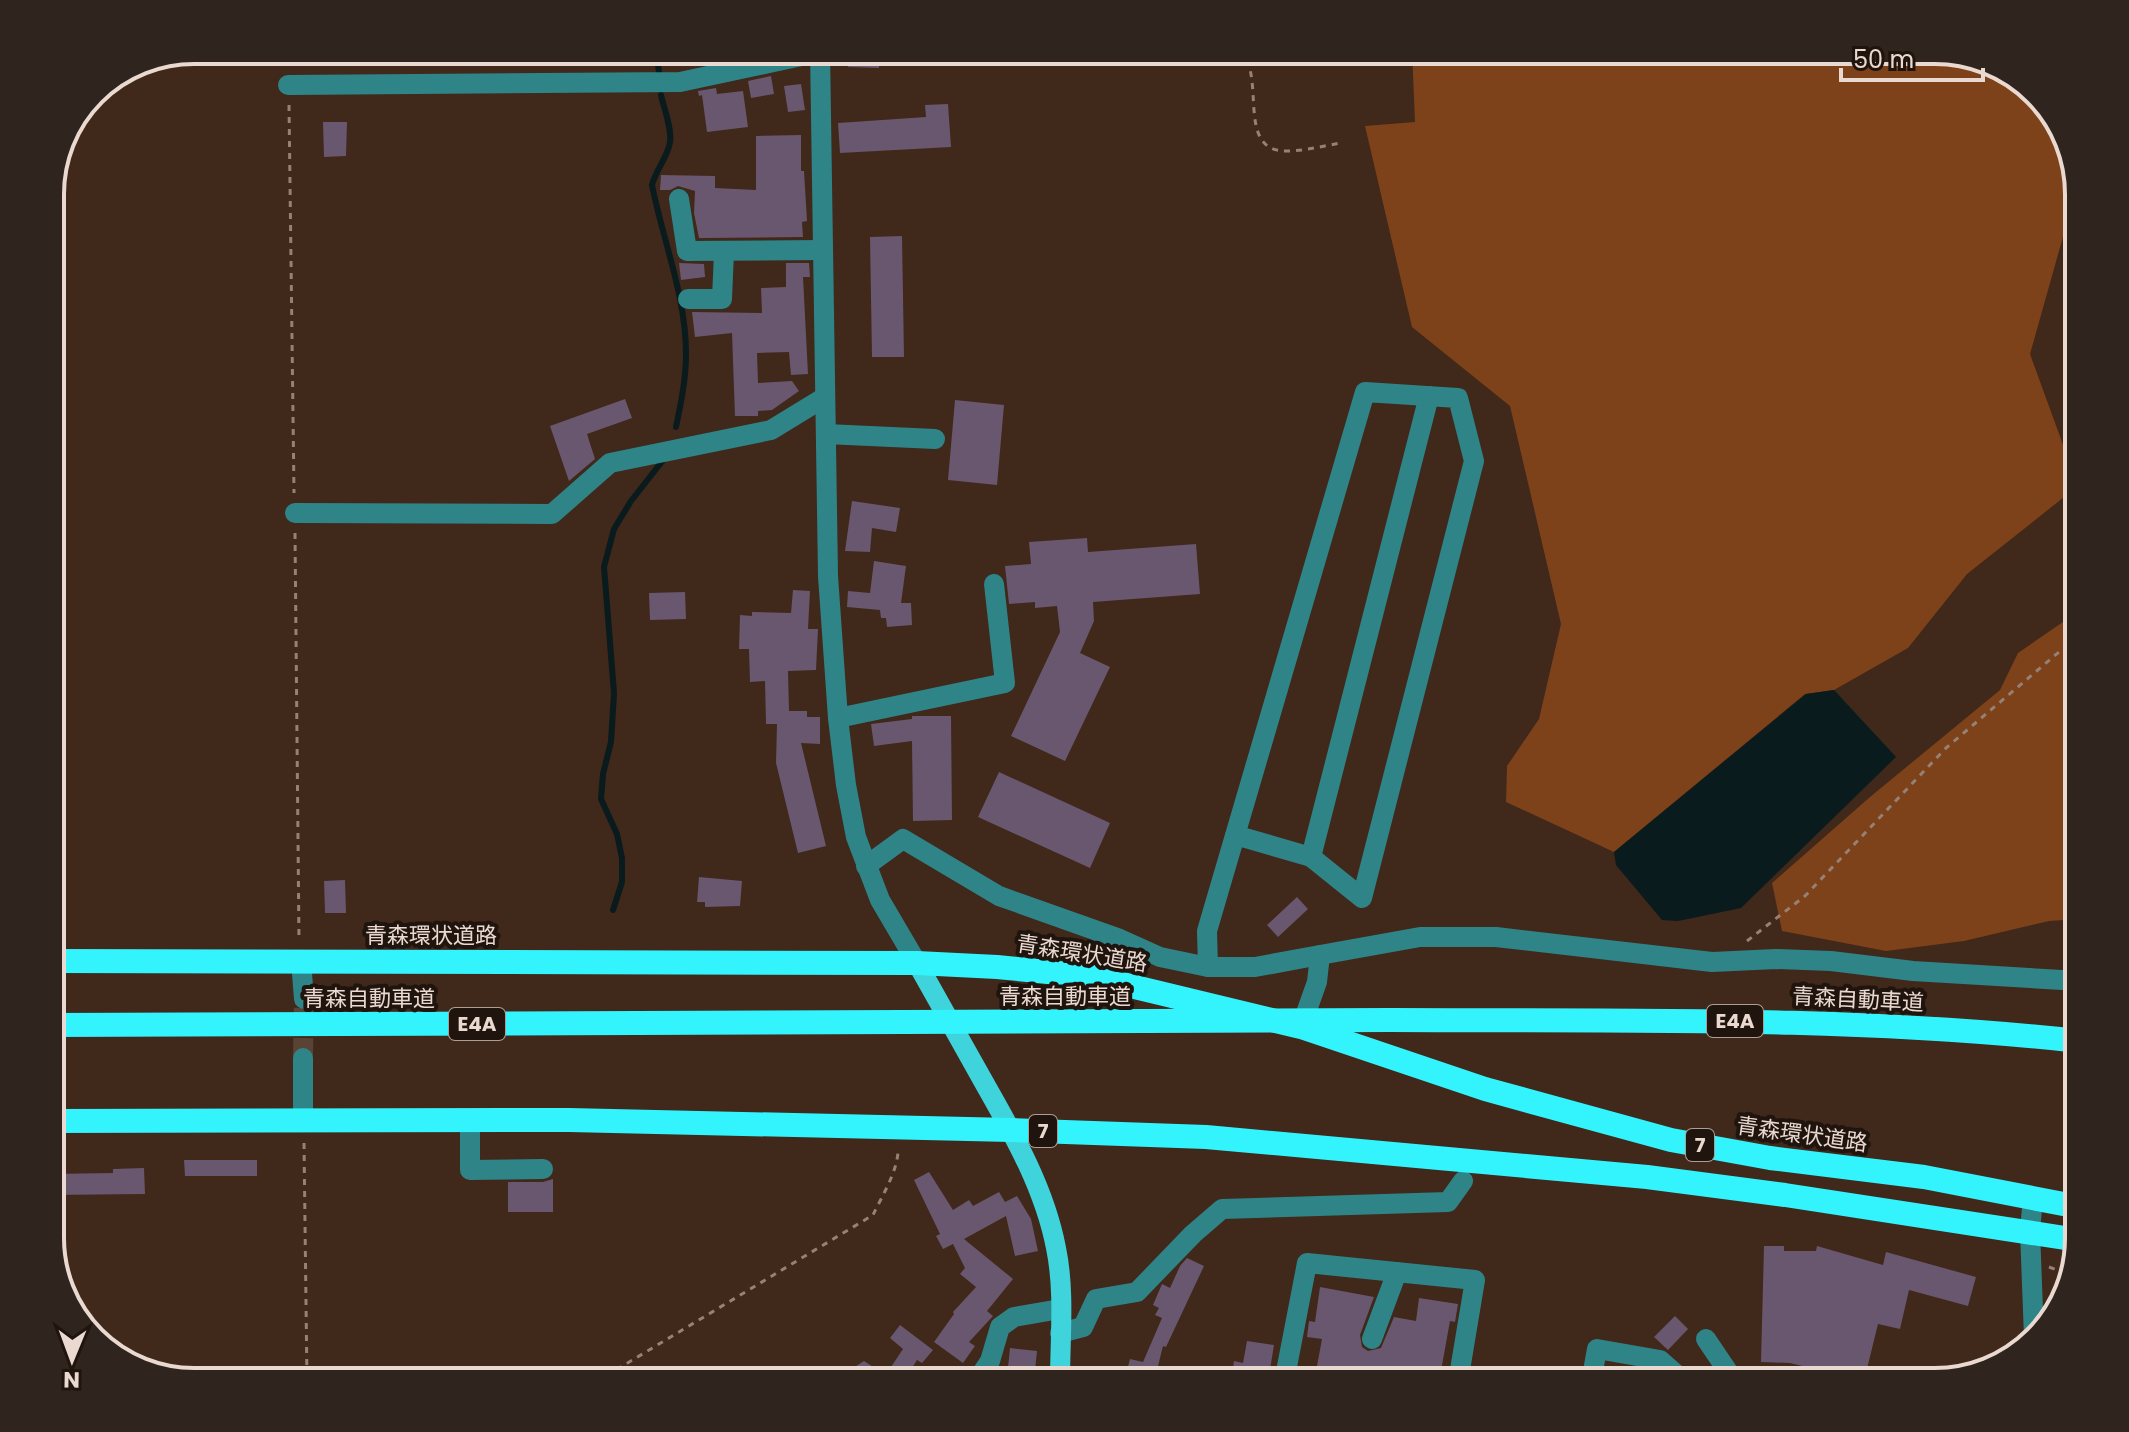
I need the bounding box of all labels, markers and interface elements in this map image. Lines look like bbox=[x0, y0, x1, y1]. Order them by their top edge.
scale bar bbox=[1841, 32, 1983, 82]
text: 50 m bbox=[1853, 43, 1914, 76]
street label: 青森環状道路 bbox=[365, 920, 497, 951]
street label: 青森環状道路 bbox=[1014, 928, 1150, 979]
street label: 青森自動車道 bbox=[999, 981, 1131, 1012]
street label: 青森自動車道 bbox=[1791, 981, 1925, 1018]
street label: 青森自動車道 bbox=[303, 983, 435, 1014]
road number: E4A bbox=[1707, 1005, 1763, 1037]
road number: E4A bbox=[449, 1008, 505, 1040]
street label: 青森環状道路 bbox=[1734, 1110, 1869, 1159]
road number: 7 bbox=[1029, 1115, 1057, 1147]
road number: 7 bbox=[1686, 1129, 1714, 1161]
north arrow bbox=[32, 1320, 112, 1400]
text: N bbox=[63, 1364, 80, 1395]

